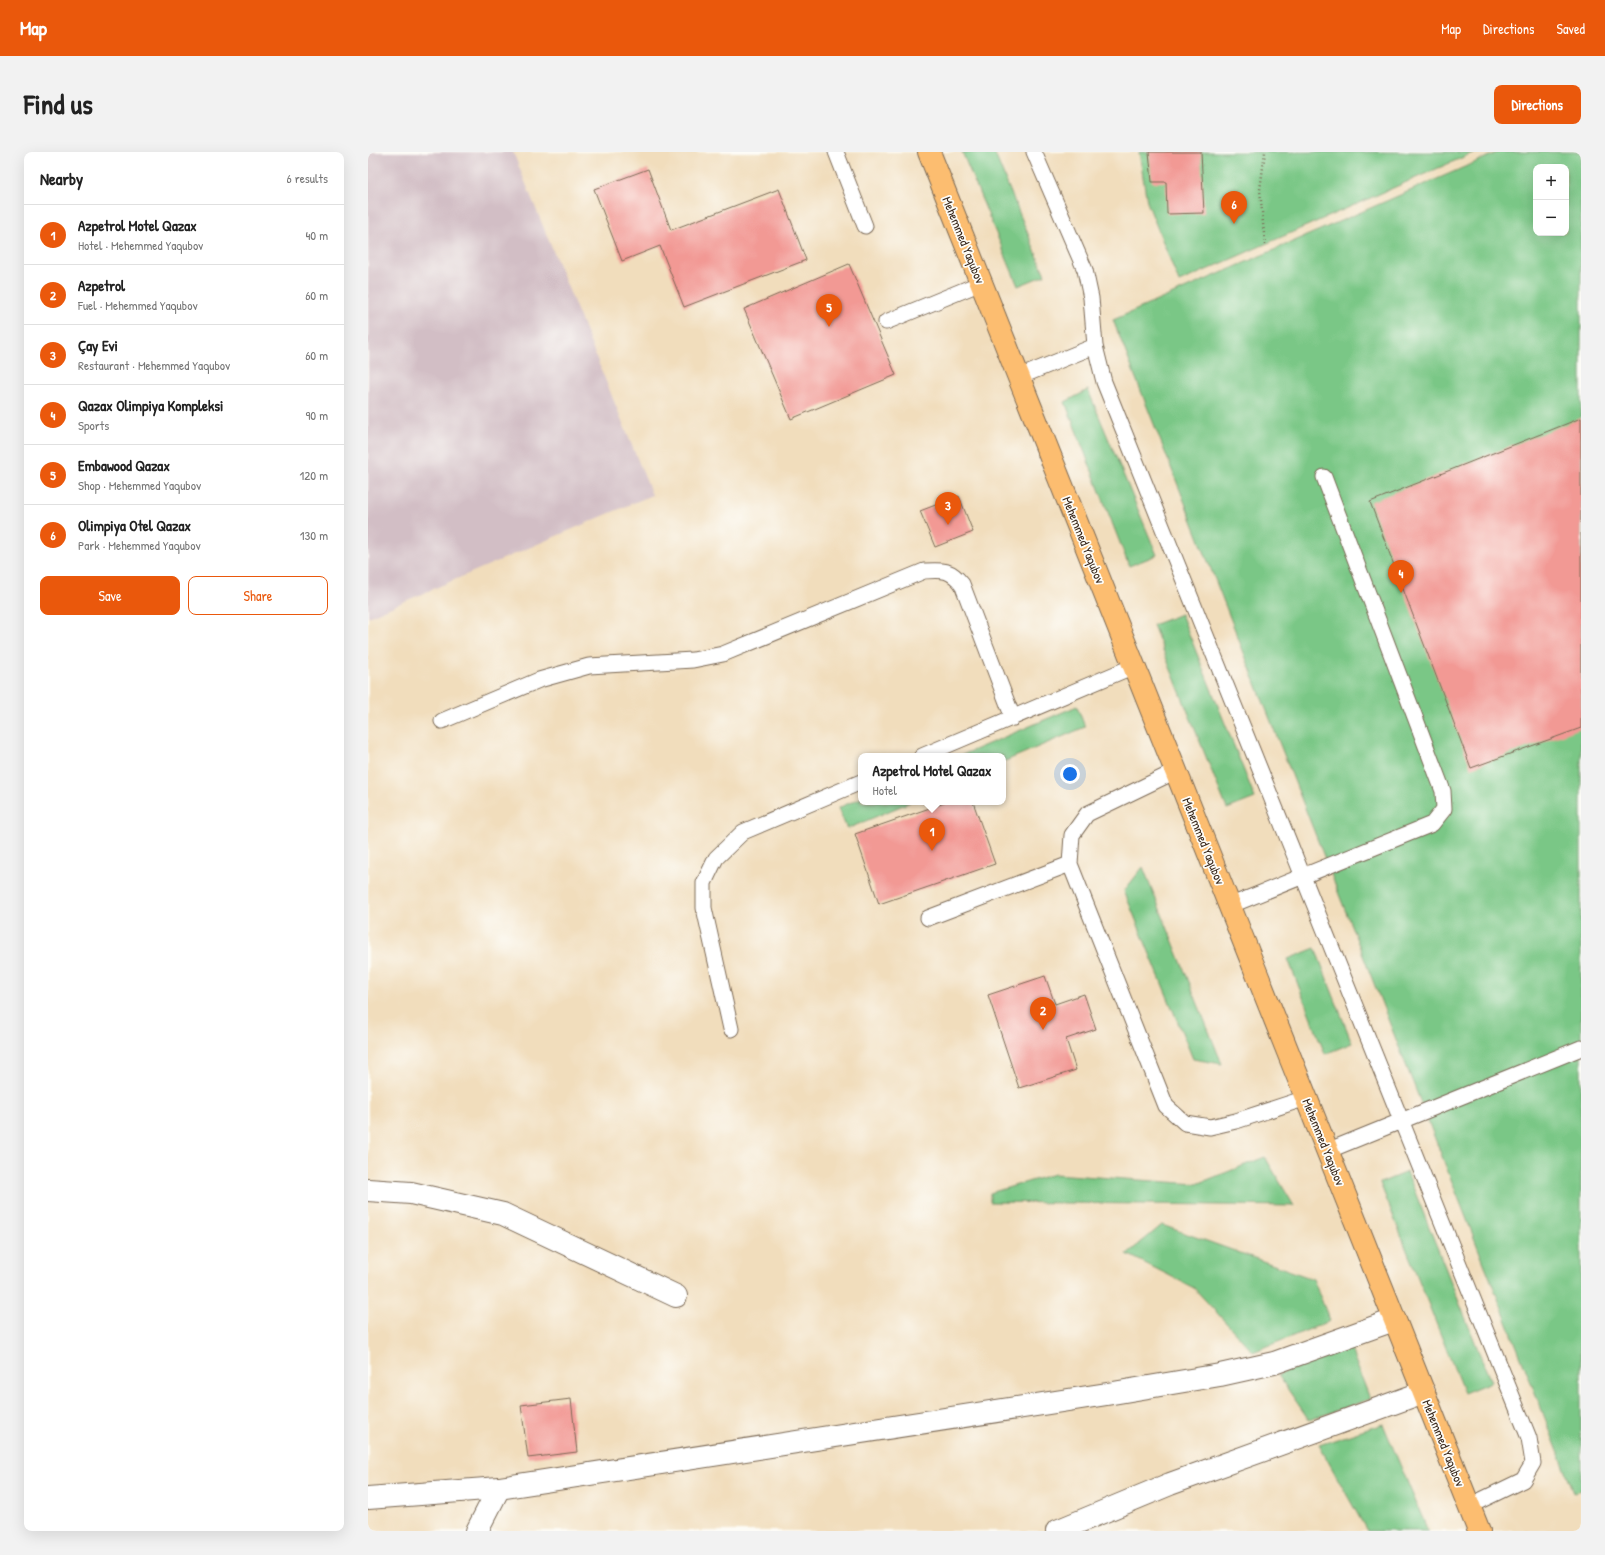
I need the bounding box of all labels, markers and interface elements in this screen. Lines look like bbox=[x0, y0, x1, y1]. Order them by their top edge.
text: Map bbox=[20, 15, 47, 41]
text: Map bbox=[1441, 19, 1461, 38]
text: Directions bbox=[1483, 19, 1534, 38]
text: Saved bbox=[1556, 19, 1585, 38]
text: Find us bbox=[24, 85, 93, 123]
button: Directions bbox=[1494, 85, 1581, 124]
map controls bbox=[1533, 164, 1569, 236]
button: + bbox=[1533, 164, 1569, 200]
text: Nearby bbox=[40, 167, 83, 190]
text: 6 results bbox=[287, 169, 328, 187]
pin: 6 bbox=[1221, 191, 1247, 224]
street label: Mehemmed Yaqubov bbox=[938, 194, 990, 287]
button: − bbox=[1533, 200, 1569, 236]
text: Azpetrol Motel Qazax bbox=[78, 215, 197, 236]
text: 1 bbox=[51, 226, 55, 244]
text: 40 m bbox=[305, 226, 328, 244]
text: Hotel · Mehemmed Yaqubov bbox=[78, 236, 203, 254]
text: Azpetrol bbox=[78, 275, 125, 296]
text: 2 bbox=[50, 286, 56, 304]
text: 60 m bbox=[305, 286, 328, 304]
pin: 5 bbox=[816, 294, 842, 327]
text: Fuel · Mehemmed Yaqubov bbox=[78, 296, 198, 314]
text: Çay Evi bbox=[78, 335, 118, 356]
text: 3 bbox=[50, 346, 56, 364]
text: 60 m bbox=[305, 346, 328, 364]
text: Restaurant · Mehemmed Yaqubov bbox=[78, 356, 230, 374]
text: Qazax Olimpiya Kompleksi bbox=[78, 395, 223, 416]
text: 4 bbox=[51, 406, 55, 424]
text: 90 m bbox=[306, 406, 328, 424]
text: Sports bbox=[78, 416, 109, 434]
text: Embawood Qazax bbox=[78, 455, 170, 476]
text: 5 bbox=[50, 466, 56, 484]
text: 120 m bbox=[300, 466, 328, 484]
text: Shop · Mehemmed Yaqubov bbox=[78, 476, 201, 494]
pin: 3 bbox=[935, 492, 961, 525]
street label: Mehemmed Yaqubov bbox=[1058, 494, 1110, 587]
text: Olimpiya Otel Qazax bbox=[78, 515, 191, 536]
text: 6 bbox=[50, 526, 56, 544]
text: 130 m bbox=[300, 526, 328, 544]
text: Park · Mehemmed Yaqubov bbox=[78, 536, 201, 554]
pin: 4 bbox=[1388, 560, 1414, 593]
button: Save bbox=[40, 576, 180, 615]
button: Share bbox=[188, 576, 328, 615]
popup bbox=[858, 753, 1006, 805]
text: Azpetrol Motel Qazax bbox=[873, 760, 991, 781]
your location bbox=[1060, 764, 1080, 784]
text: Hotel bbox=[873, 781, 897, 799]
street label: Mehemmed Yaqubov bbox=[1178, 795, 1230, 888]
pin: 1 bbox=[919, 818, 945, 851]
pin: 2 bbox=[1030, 997, 1056, 1030]
street label: Mehemmed Yaqubov bbox=[1298, 1096, 1350, 1189]
street label: Mehemmed Yaqubov bbox=[1418, 1397, 1470, 1490]

